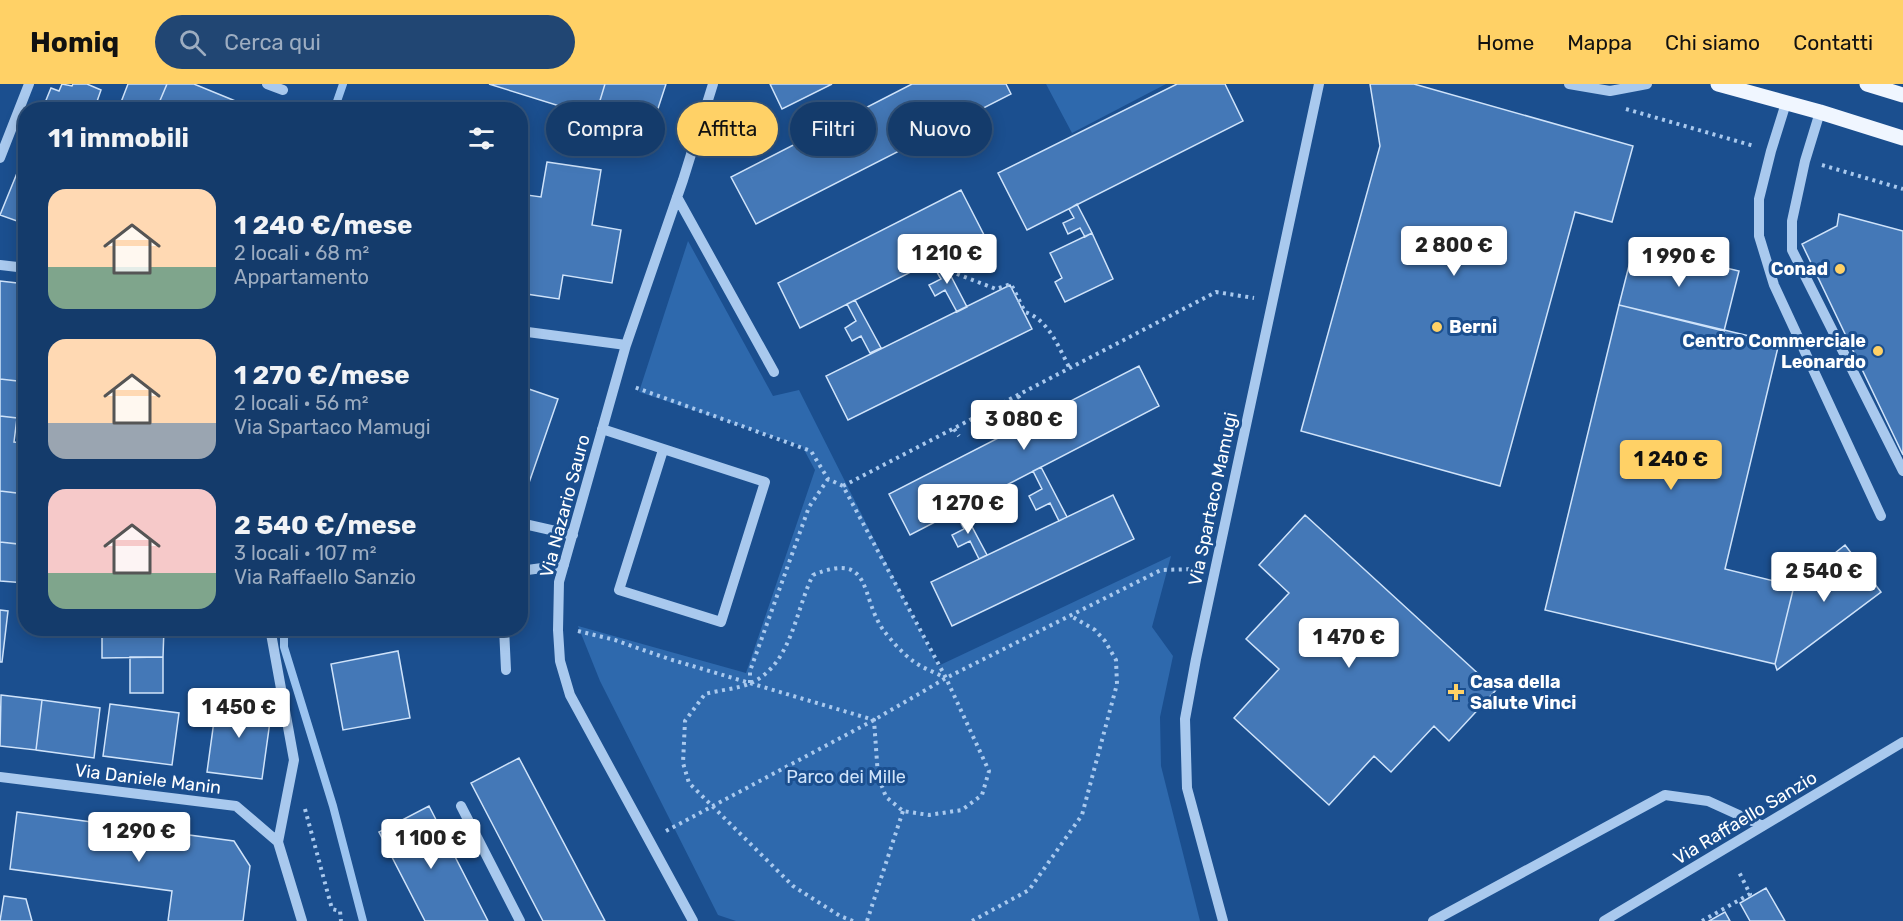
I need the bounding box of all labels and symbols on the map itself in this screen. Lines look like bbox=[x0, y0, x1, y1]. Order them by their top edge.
pin: 2 800 € bbox=[1399, 226, 1509, 277]
pin: 1 210 € bbox=[892, 234, 1002, 285]
pin: 1 990 € bbox=[1624, 237, 1734, 288]
place label: Conad bbox=[1771, 258, 1828, 280]
marker: Conad bbox=[1833, 262, 1847, 276]
place label: Berni bbox=[1449, 316, 1497, 338]
marker: Berni bbox=[1430, 320, 1444, 334]
place label: Centro Commerciale Leonardo bbox=[1682, 330, 1866, 373]
marker: Centro Commerciale Leonardo bbox=[1871, 344, 1885, 358]
pin: 3 080 € bbox=[969, 400, 1079, 451]
street label: Via Spartaco Mamugi bbox=[1184, 410, 1242, 588]
street label: Via Nazario Sauro bbox=[535, 432, 595, 580]
pin: 1 240 € bbox=[1616, 440, 1726, 491]
pin: 1 270 € bbox=[913, 484, 1023, 535]
pin: 2 540 € bbox=[1769, 552, 1879, 603]
pin: 1 470 € bbox=[1294, 618, 1404, 669]
place label: Casa della Salute Vinci bbox=[1470, 671, 1577, 714]
marker: Casa della Salute Vinci bbox=[1447, 683, 1465, 701]
pin: 1 450 € bbox=[184, 688, 294, 739]
street label: Via Daniele Manin bbox=[74, 759, 222, 799]
park label: Parco dei Mille bbox=[786, 766, 906, 788]
street label: Via Raffaello Sanzio bbox=[1669, 766, 1821, 870]
pin: 1 290 € bbox=[84, 812, 194, 863]
pin: 1 100 € bbox=[376, 819, 486, 870]

